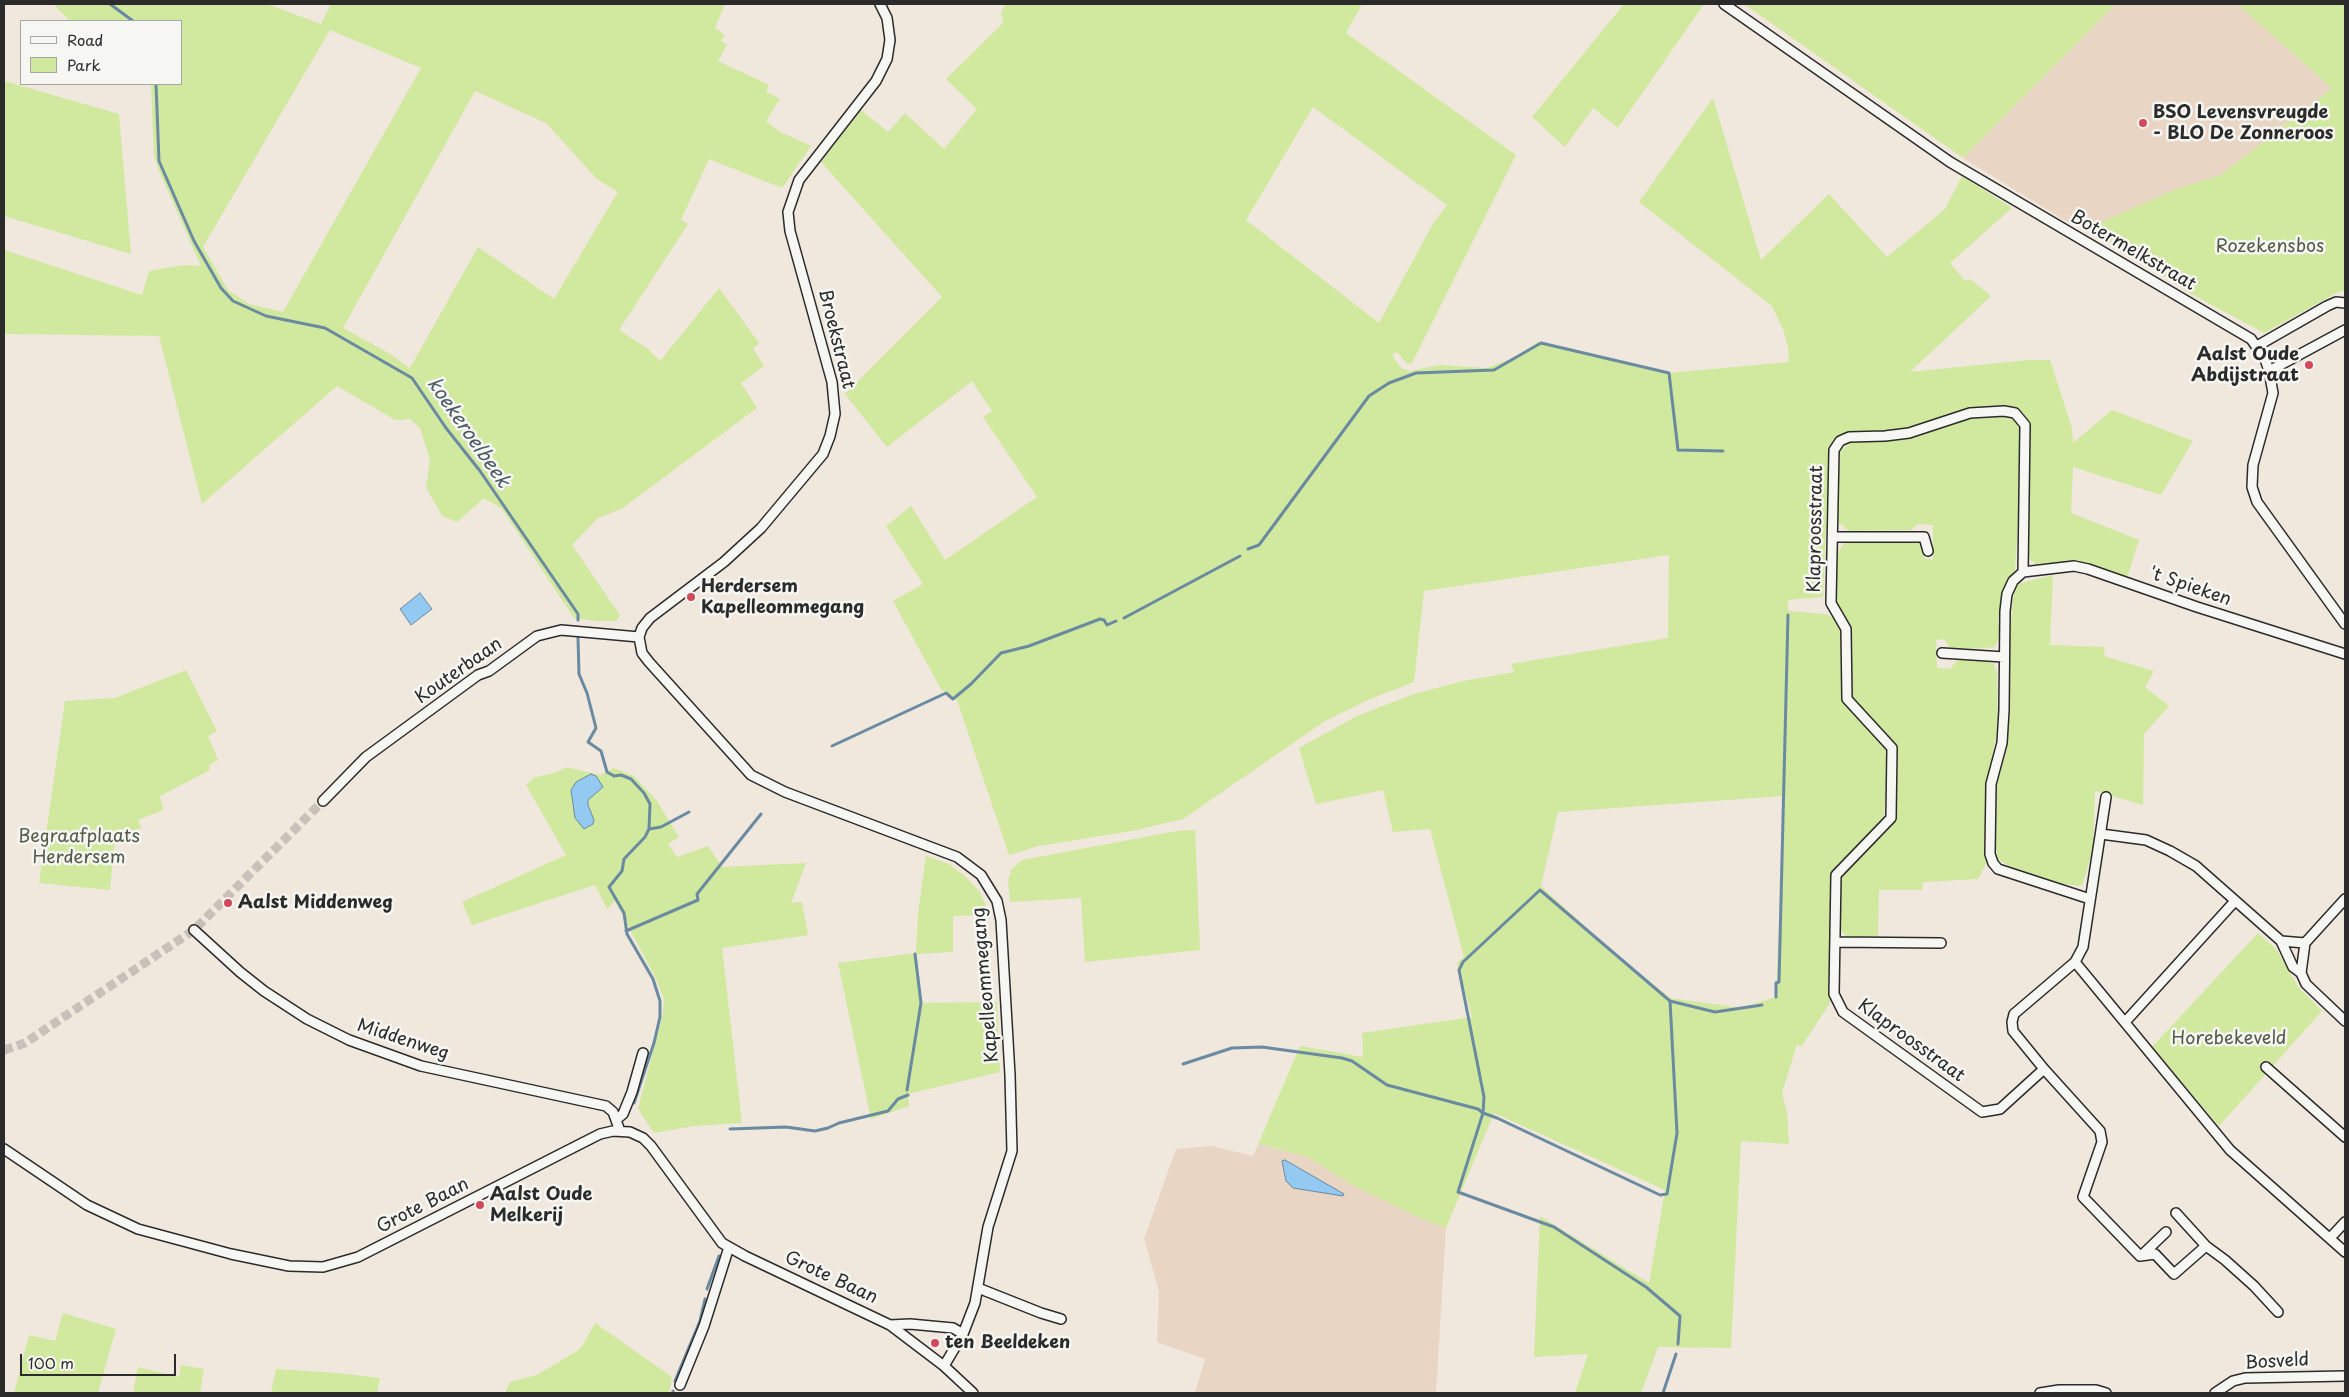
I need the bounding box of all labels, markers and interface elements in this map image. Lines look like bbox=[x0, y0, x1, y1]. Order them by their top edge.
legend bbox=[20, 20, 182, 85]
text: Road bbox=[67, 28, 103, 51]
text: Park bbox=[67, 53, 101, 76]
place label: BSO Levensvreugde - BLO De Zonneroos bbox=[2153, 102, 2333, 144]
marker: BSO Levensvreugde - BLO De Zonneroos bbox=[2137, 117, 2149, 129]
street label: Botermelkstraat bbox=[2066, 206, 2200, 296]
park label: Rozekensbos bbox=[2216, 236, 2324, 258]
street label: Broekstraat bbox=[813, 287, 859, 391]
place label: Aalst Oude Abdijstraat bbox=[2191, 344, 2299, 386]
marker: Aalst Oude Abdijstraat bbox=[2303, 359, 2315, 371]
water label: koekeroelbeek bbox=[422, 374, 514, 492]
street label: Klaproosstraat bbox=[1804, 465, 1828, 593]
street label: 't Spieken bbox=[2146, 563, 2234, 611]
place label: Herdersem Kapelleommegang bbox=[701, 576, 864, 618]
marker: Herdersem Kapelleommegang bbox=[685, 591, 697, 603]
street label: Kouterbaan bbox=[412, 633, 506, 709]
park label: Begraafplaats Herdersem bbox=[18, 826, 140, 869]
place label: Aalst Middenweg bbox=[238, 892, 393, 914]
marker: Aalst Middenweg bbox=[222, 897, 234, 909]
street label: Kapelleommegang bbox=[968, 907, 1004, 1063]
street label: Klaproosstraat bbox=[1853, 995, 1969, 1087]
street label: Middenweg bbox=[354, 1015, 452, 1065]
park label: Horebekeveld bbox=[2172, 1028, 2286, 1050]
street label: Grote Baan bbox=[373, 1174, 473, 1238]
place label: Aalst Oude Melkerij bbox=[490, 1184, 592, 1226]
marker: Aalst Oude Melkerij bbox=[474, 1199, 486, 1211]
street label: Grote Baan bbox=[781, 1247, 881, 1309]
place label: ten Beeldeken bbox=[945, 1332, 1070, 1354]
marker: ten Beeldeken bbox=[929, 1337, 941, 1349]
scale bar bbox=[22, 1344, 179, 1376]
street label: Bosveld bbox=[2244, 1350, 2310, 1374]
text: 100 m bbox=[28, 1351, 74, 1374]

